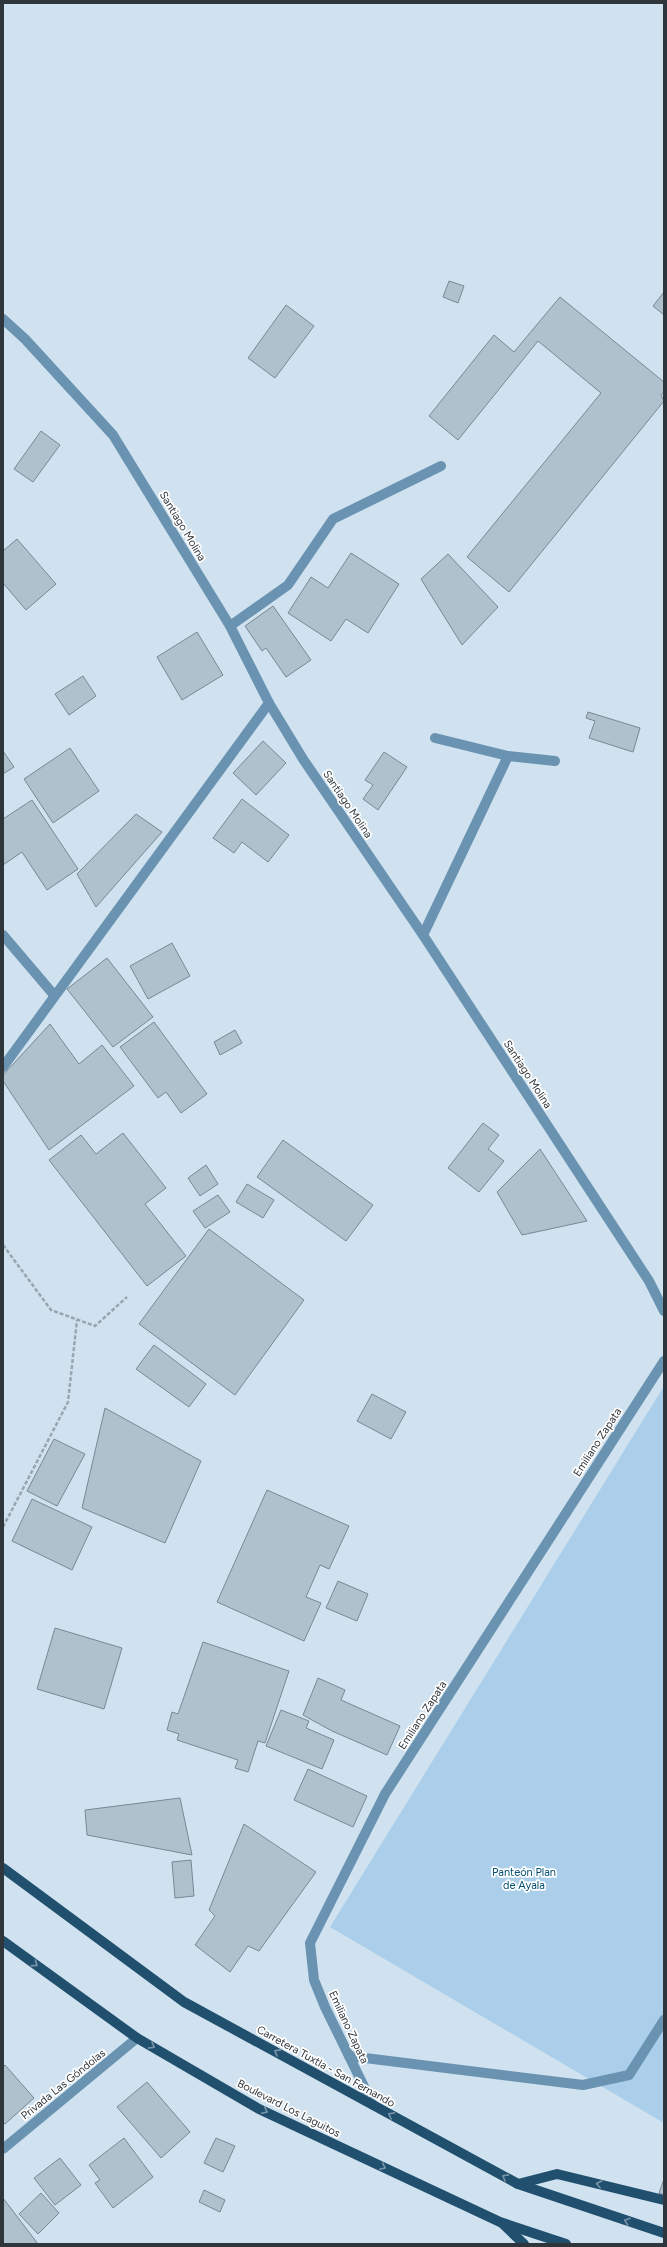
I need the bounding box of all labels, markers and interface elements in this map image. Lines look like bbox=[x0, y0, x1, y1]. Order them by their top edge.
street label: Santiago Molina bbox=[157, 489, 208, 563]
street label: Santiago Molina bbox=[320, 768, 375, 841]
street label: Santiago Molina bbox=[501, 1038, 554, 1111]
street label: Emiliano Zapata bbox=[571, 1406, 624, 1479]
street label: Emiliano Zapata bbox=[396, 1679, 449, 1752]
park label: Panteón Plan de Ayala bbox=[492, 1866, 556, 1892]
one-way arrow bbox=[30, 1959, 37, 1966]
street label: Emiliano Zapata bbox=[326, 1989, 371, 2066]
street label: Carretera Tuxtla - San Fernando bbox=[254, 2023, 397, 2110]
one-way arrow bbox=[148, 2042, 155, 2049]
street label: Privada Las Góndolas bbox=[19, 2046, 108, 2122]
one-way arrow bbox=[273, 2050, 281, 2057]
street label: Boulevard Los Laguitos bbox=[235, 2077, 342, 2140]
one-way arrow bbox=[261, 2106, 268, 2114]
one-way arrow bbox=[387, 2112, 395, 2120]
one-way arrow bbox=[379, 2162, 386, 2170]
one-way arrow bbox=[502, 2174, 509, 2182]
one-way arrow bbox=[596, 2180, 603, 2189]
one-way arrow bbox=[624, 2217, 631, 2226]

